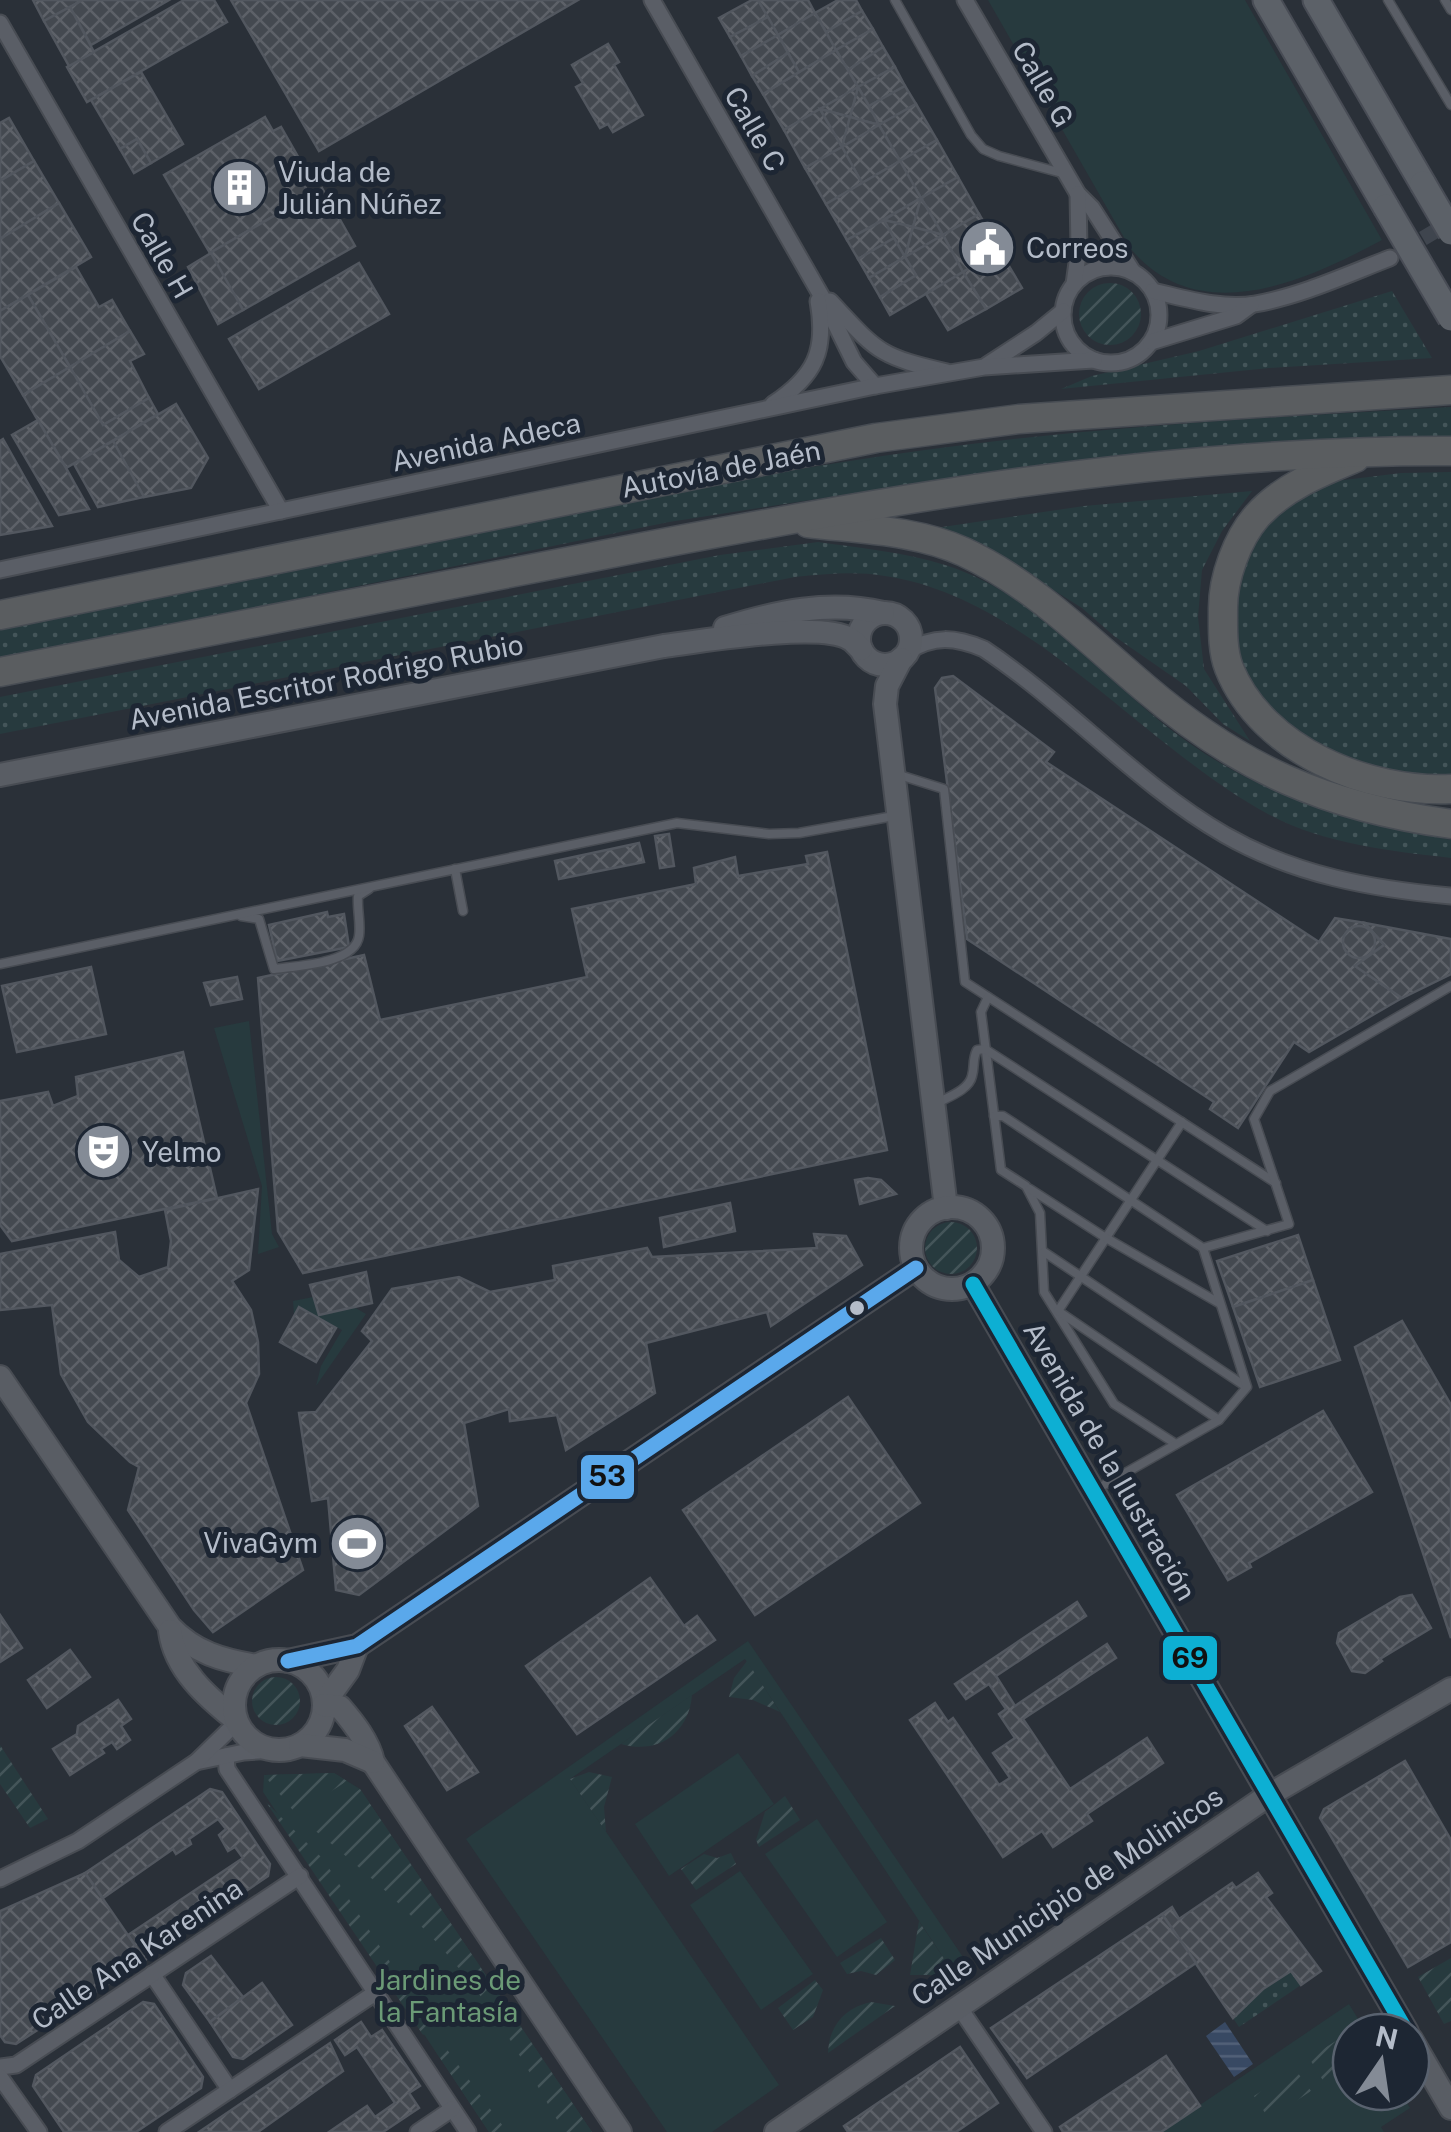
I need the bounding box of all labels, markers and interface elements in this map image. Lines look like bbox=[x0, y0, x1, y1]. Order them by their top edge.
street label: Calle G bbox=[1006, 35, 1081, 132]
street label: Calle C bbox=[718, 81, 793, 177]
place label: Viuda de Julián Núñez bbox=[278, 155, 442, 220]
building icon: Viuda de Julián Núñez bbox=[209, 158, 269, 218]
street label: Calle H bbox=[125, 206, 200, 304]
public building icon: Correos bbox=[957, 218, 1017, 278]
place label: Correos bbox=[1026, 231, 1129, 264]
street label: Avenida Adeca bbox=[388, 405, 584, 478]
street label: Autovía de Jaén bbox=[618, 433, 823, 504]
street label: Avenida Escritor Rodrigo Rubio bbox=[126, 627, 526, 736]
theatre icon: Yelmo bbox=[73, 1122, 133, 1182]
place label: Yelmo bbox=[142, 1135, 222, 1168]
unlabelled marker bbox=[847, 1298, 867, 1318]
street label: Avenida de la Ilustración bbox=[1017, 1316, 1204, 1606]
line badge: 53 bbox=[579, 1453, 636, 1501]
text: 53 bbox=[588, 1459, 626, 1492]
sports icon: VivaGym bbox=[327, 1513, 387, 1573]
place label: VivaGym bbox=[203, 1526, 318, 1559]
line badge: 69 bbox=[1161, 1634, 1219, 1682]
text: 69 bbox=[1172, 1641, 1208, 1674]
street label: Calle Municipio de Molinicos bbox=[905, 1779, 1229, 2012]
street label: Calle Ana Karenina bbox=[25, 1871, 248, 2036]
park label: Jardines de la Fantasía bbox=[375, 1963, 521, 2028]
north arrow bbox=[1331, 2012, 1431, 2112]
text: N bbox=[1372, 2019, 1401, 2056]

